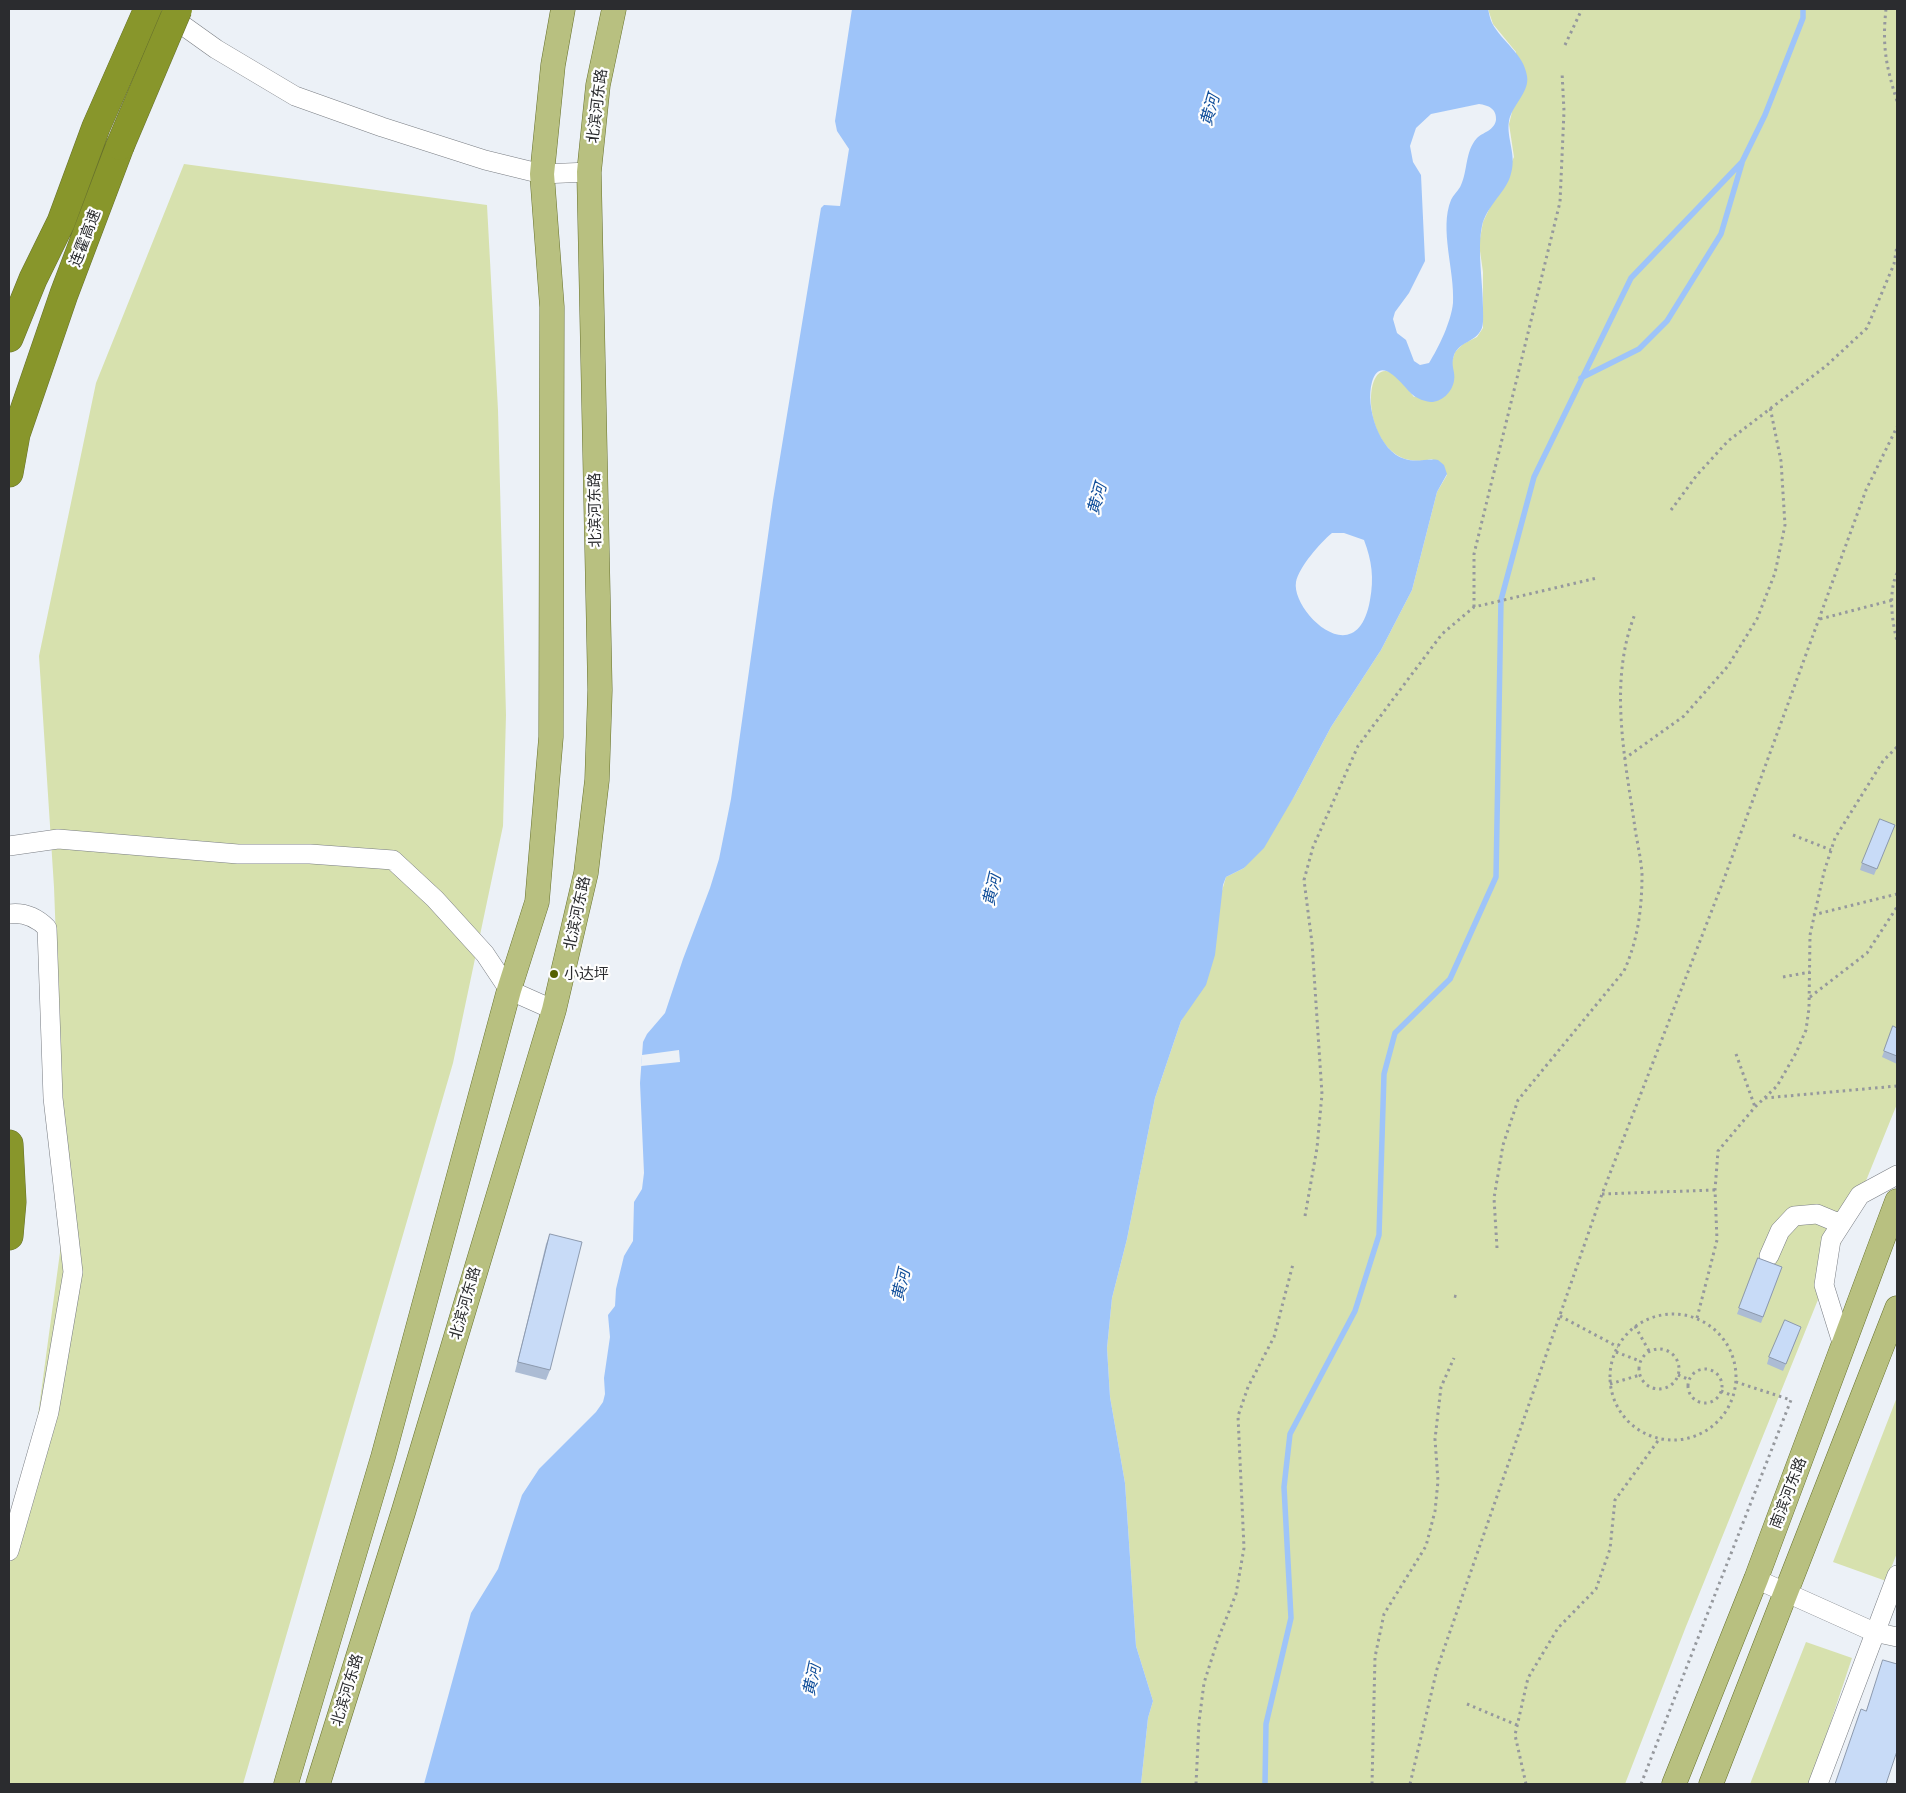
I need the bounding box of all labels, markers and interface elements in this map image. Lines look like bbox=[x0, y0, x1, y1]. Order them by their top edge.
street label: 北滨河东路 bbox=[583, 68, 611, 144]
water label: 黄河 bbox=[1196, 92, 1224, 128]
street label: 连霍高速 bbox=[66, 207, 104, 269]
street label: 北滨河东路 bbox=[585, 472, 605, 548]
water label: 黄河 bbox=[1083, 481, 1111, 517]
water label: 黄河 bbox=[979, 872, 1005, 908]
street label: 北滨河东路 bbox=[560, 874, 594, 952]
place label: 小达坪 bbox=[564, 965, 609, 983]
marker: 小达坪 bbox=[548, 968, 560, 980]
street label: 北滨河东路 bbox=[446, 1264, 484, 1342]
water label: 黄河 bbox=[888, 1267, 914, 1303]
street label: 南滨河东路 bbox=[1766, 1455, 1810, 1531]
street label: 北滨河东路 bbox=[327, 1652, 367, 1728]
water label: 黄河 bbox=[799, 1662, 825, 1698]

